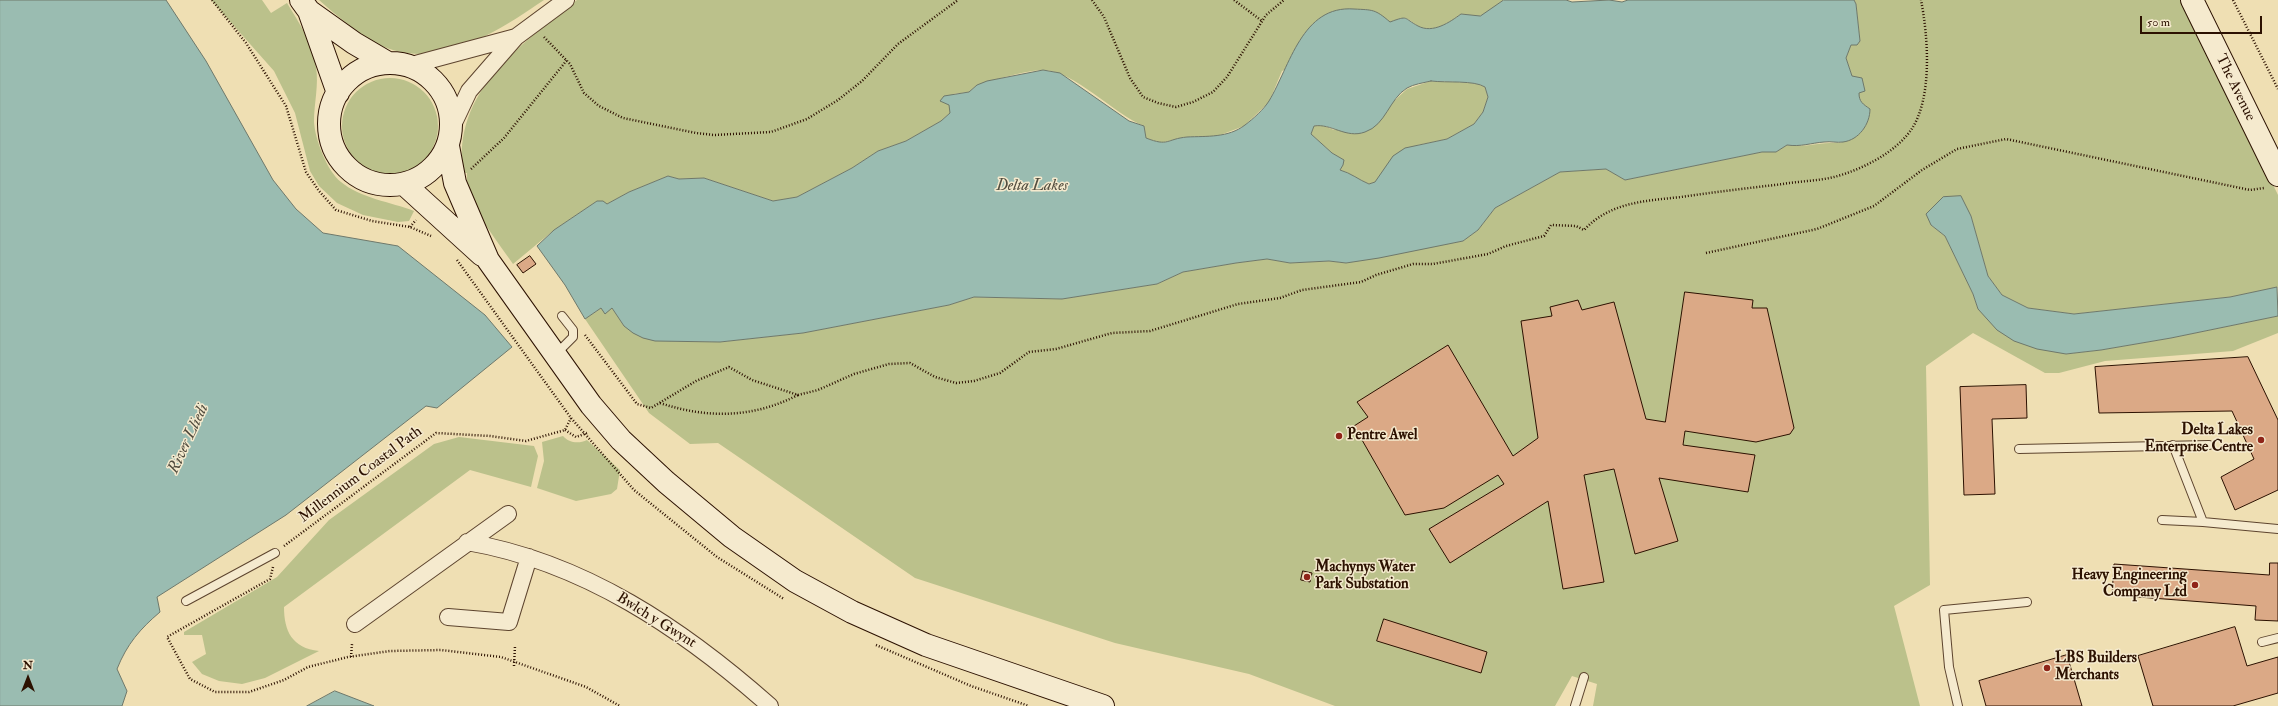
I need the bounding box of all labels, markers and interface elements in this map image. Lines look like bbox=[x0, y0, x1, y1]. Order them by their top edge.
scale bar bbox=[2142, 8, 2264, 34]
text: 50 m bbox=[2147, 15, 2170, 30]
street label: The Avenue bbox=[2211, 52, 2259, 124]
water label: Delta Lakes bbox=[996, 177, 1068, 197]
water label: River Lliedi bbox=[165, 401, 213, 477]
place label: Delta Lakes Enterprise Centre bbox=[2145, 422, 2253, 457]
street label: Millennium Coastal Path bbox=[296, 423, 426, 527]
place label: Pentre Awel bbox=[1347, 427, 1418, 445]
marker: Pentre Awel bbox=[1334, 431, 1344, 441]
marker: Delta Lakes Enterprise Centre bbox=[2256, 435, 2266, 445]
place label: Machynys Water Park Substation bbox=[1315, 559, 1415, 594]
place label: Heavy Engineering Company Ltd bbox=[2072, 567, 2187, 602]
marker: Machynys Water Park Substation bbox=[1302, 572, 1312, 582]
marker: Heavy Engineering Company Ltd bbox=[2190, 580, 2200, 590]
street label: Bwlch y Gwynt bbox=[613, 589, 699, 653]
place label: LBS Builders Merchants bbox=[2055, 650, 2137, 685]
north arrow bbox=[8, 658, 48, 698]
text: N bbox=[23, 659, 33, 672]
marker: LBS Builders Merchants bbox=[2042, 663, 2052, 673]

